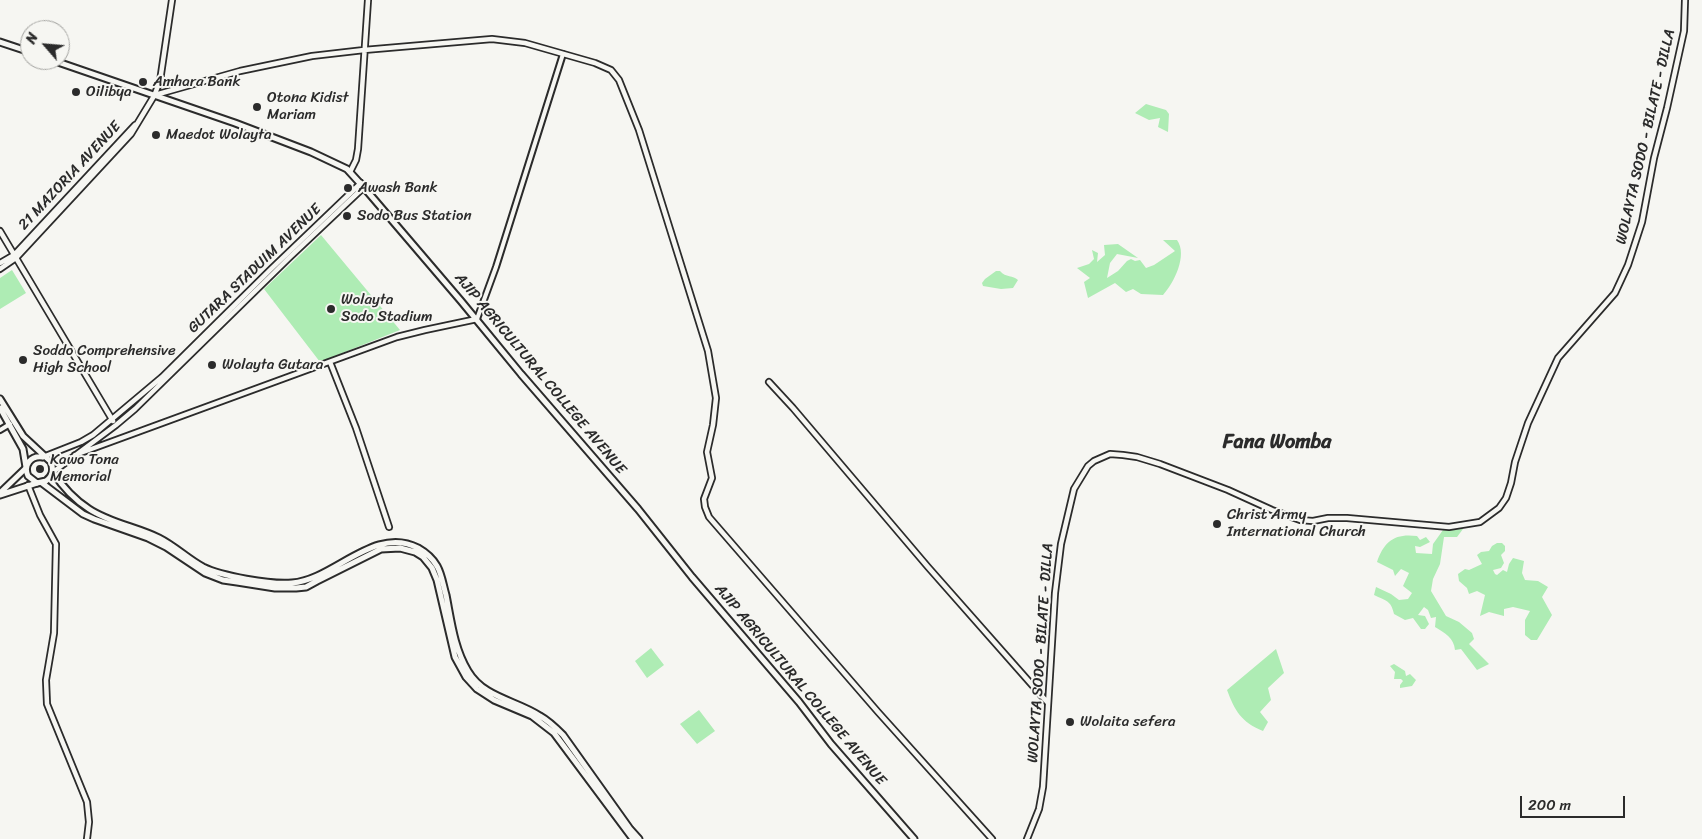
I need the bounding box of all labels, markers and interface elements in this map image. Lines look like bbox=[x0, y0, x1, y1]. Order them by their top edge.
north arrow bbox=[20, 20, 70, 70]
text: N bbox=[19, 28, 45, 48]
street label: WOLAYTA SODO - BILATE - DILLA bbox=[1612, 28, 1680, 246]
place label: Amhara Bank bbox=[153, 73, 240, 91]
marker: Amhara Bank bbox=[137, 76, 149, 88]
place label: Oilibya bbox=[86, 83, 131, 101]
marker: Oilibya bbox=[70, 86, 82, 98]
place label: Otona Kidist Mariam bbox=[267, 89, 349, 124]
marker: Otona Kidist Mariam bbox=[251, 101, 263, 113]
street label: 21 MAZORIA AVENUE bbox=[15, 118, 125, 234]
place label: Maedot Wolayta bbox=[166, 126, 272, 144]
marker: Maedot Wolayta bbox=[150, 129, 162, 141]
place label: Awash Bank bbox=[358, 179, 437, 197]
marker: Awash Bank bbox=[342, 182, 354, 194]
street label: GUTARA STADUIM AVENUE bbox=[185, 201, 325, 337]
place label: Sodo Bus Station bbox=[357, 207, 472, 225]
marker: Sodo Bus Station bbox=[341, 210, 353, 222]
street label: AJIP AGRICULTURAL COLLEGE AVENUE bbox=[450, 270, 630, 478]
place label: Wolayta Sodo Stadium bbox=[341, 291, 433, 326]
marker: Wolayta Sodo Stadium bbox=[325, 303, 337, 315]
place label: Soddo Comprehensive High School bbox=[33, 342, 176, 377]
marker: Soddo Comprehensive High School bbox=[17, 354, 29, 366]
place label: Wolayta Gutara bbox=[222, 356, 323, 374]
marker: Wolayta Gutara bbox=[206, 359, 218, 371]
district label: Fana Womba bbox=[1223, 431, 1331, 455]
place label: Kawo Tona Memorial bbox=[50, 451, 119, 486]
marker: Kawo Tona Memorial bbox=[34, 463, 46, 475]
place label: Christ Army International Church bbox=[1227, 506, 1366, 541]
marker: Christ Army International Church bbox=[1211, 518, 1223, 530]
street label: WOLAYTA SODO - BILATE - DILLA bbox=[1024, 543, 1058, 763]
street label: AJIP AGRICULTURAL COLLEGE AVENUE bbox=[710, 581, 890, 789]
place label: Wolaita sefera bbox=[1080, 713, 1176, 731]
marker: Wolaita sefera bbox=[1064, 716, 1076, 728]
scale bar bbox=[1522, 786, 1627, 818]
text: 200 m bbox=[1528, 792, 1571, 818]

